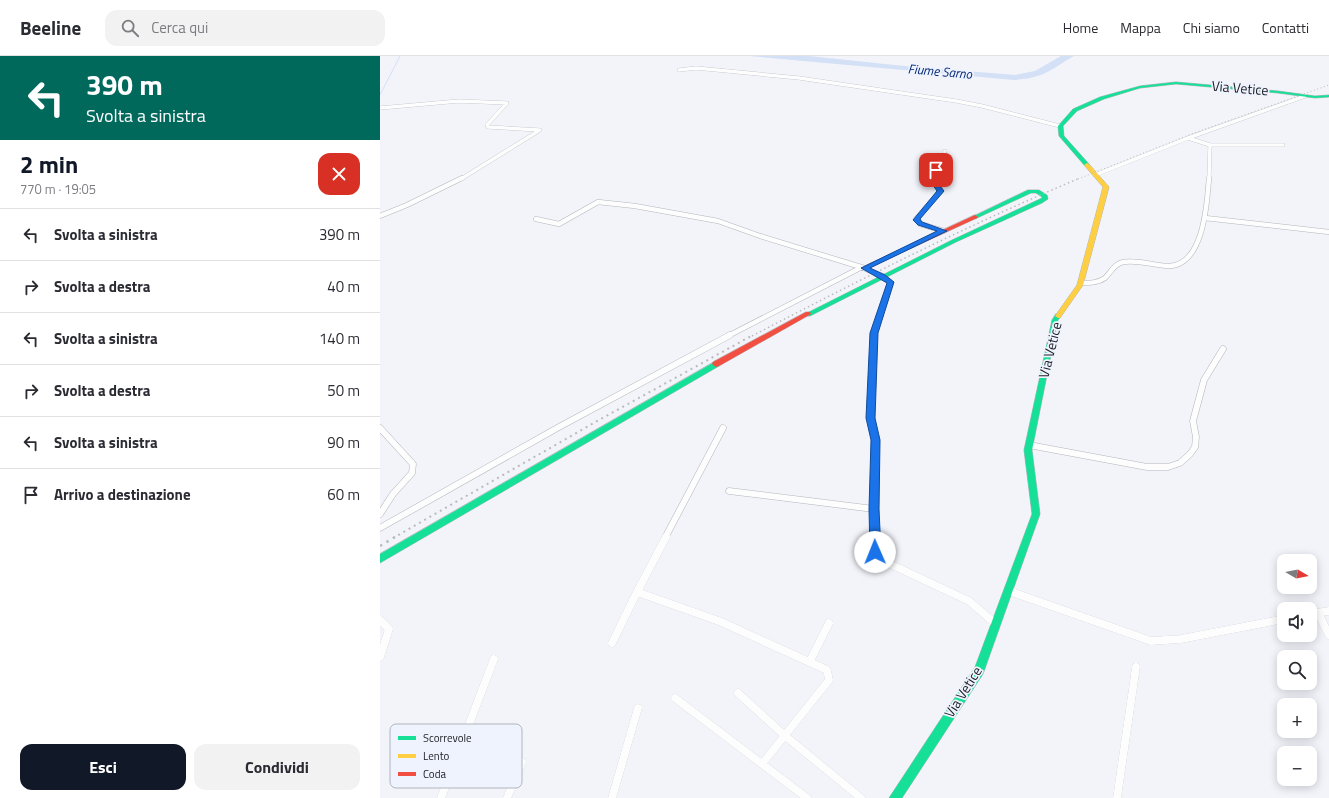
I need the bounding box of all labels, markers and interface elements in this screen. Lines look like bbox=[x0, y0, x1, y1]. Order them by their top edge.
search box bbox=[105, 10, 385, 46]
text: Beeline bbox=[20, 13, 81, 42]
text: Cerca qui bbox=[151, 16, 208, 39]
icon: search bbox=[119, 17, 141, 39]
text: Home bbox=[1063, 17, 1098, 38]
text: Mappa bbox=[1120, 17, 1161, 38]
text: Chi siamo bbox=[1183, 17, 1240, 38]
text: Contatti bbox=[1262, 17, 1309, 38]
water label: Fiume Sarno bbox=[907, 58, 973, 84]
text: 390 m bbox=[86, 63, 163, 106]
icon: left bbox=[20, 72, 72, 124]
street label: Via Vetice bbox=[1211, 75, 1269, 100]
text: Svolta a sinistra bbox=[86, 102, 206, 129]
text: 2 min bbox=[20, 146, 78, 182]
button: close bbox=[318, 153, 360, 195]
pin bbox=[919, 153, 953, 187]
icon: arrive bbox=[925, 159, 947, 181]
text: 770 m · 19:05 bbox=[20, 179, 96, 199]
text: Svolta a sinistra bbox=[54, 223, 158, 246]
text: 390 m bbox=[319, 223, 360, 246]
icon: left bbox=[20, 224, 42, 246]
text: Svolta a destra bbox=[54, 275, 151, 298]
text: 40 m bbox=[327, 275, 360, 298]
icon: right bbox=[20, 276, 42, 298]
street label: Via Vetice bbox=[1032, 320, 1067, 380]
text: Svolta a sinistra bbox=[54, 327, 158, 350]
text: 140 m bbox=[319, 327, 360, 350]
icon: left bbox=[20, 328, 42, 350]
text: Svolta a destra bbox=[54, 379, 151, 402]
text: 50 m bbox=[327, 379, 360, 402]
icon: right bbox=[20, 380, 42, 402]
text: Svolta a sinistra bbox=[54, 431, 158, 454]
text: 90 m bbox=[327, 431, 360, 454]
icon: left bbox=[20, 432, 42, 454]
text: Arrivo a destinazione bbox=[54, 483, 191, 506]
text: 60 m bbox=[327, 483, 360, 506]
icon: arrive bbox=[20, 484, 42, 506]
position arrow bbox=[854, 531, 896, 573]
north arrow bbox=[1277, 554, 1317, 594]
map controls bbox=[1277, 554, 1317, 786]
button: sound bbox=[1277, 602, 1317, 642]
button: search bbox=[1277, 650, 1317, 690]
street label: Via Vetice bbox=[939, 662, 987, 722]
button: + bbox=[1277, 698, 1317, 738]
legend bbox=[390, 724, 522, 788]
text: Scorrevole bbox=[423, 730, 472, 746]
button: Esci bbox=[20, 744, 186, 790]
button: Condividi bbox=[194, 744, 360, 790]
button: − bbox=[1277, 746, 1317, 786]
text: Lento bbox=[423, 748, 450, 764]
text: Coda bbox=[423, 766, 447, 782]

